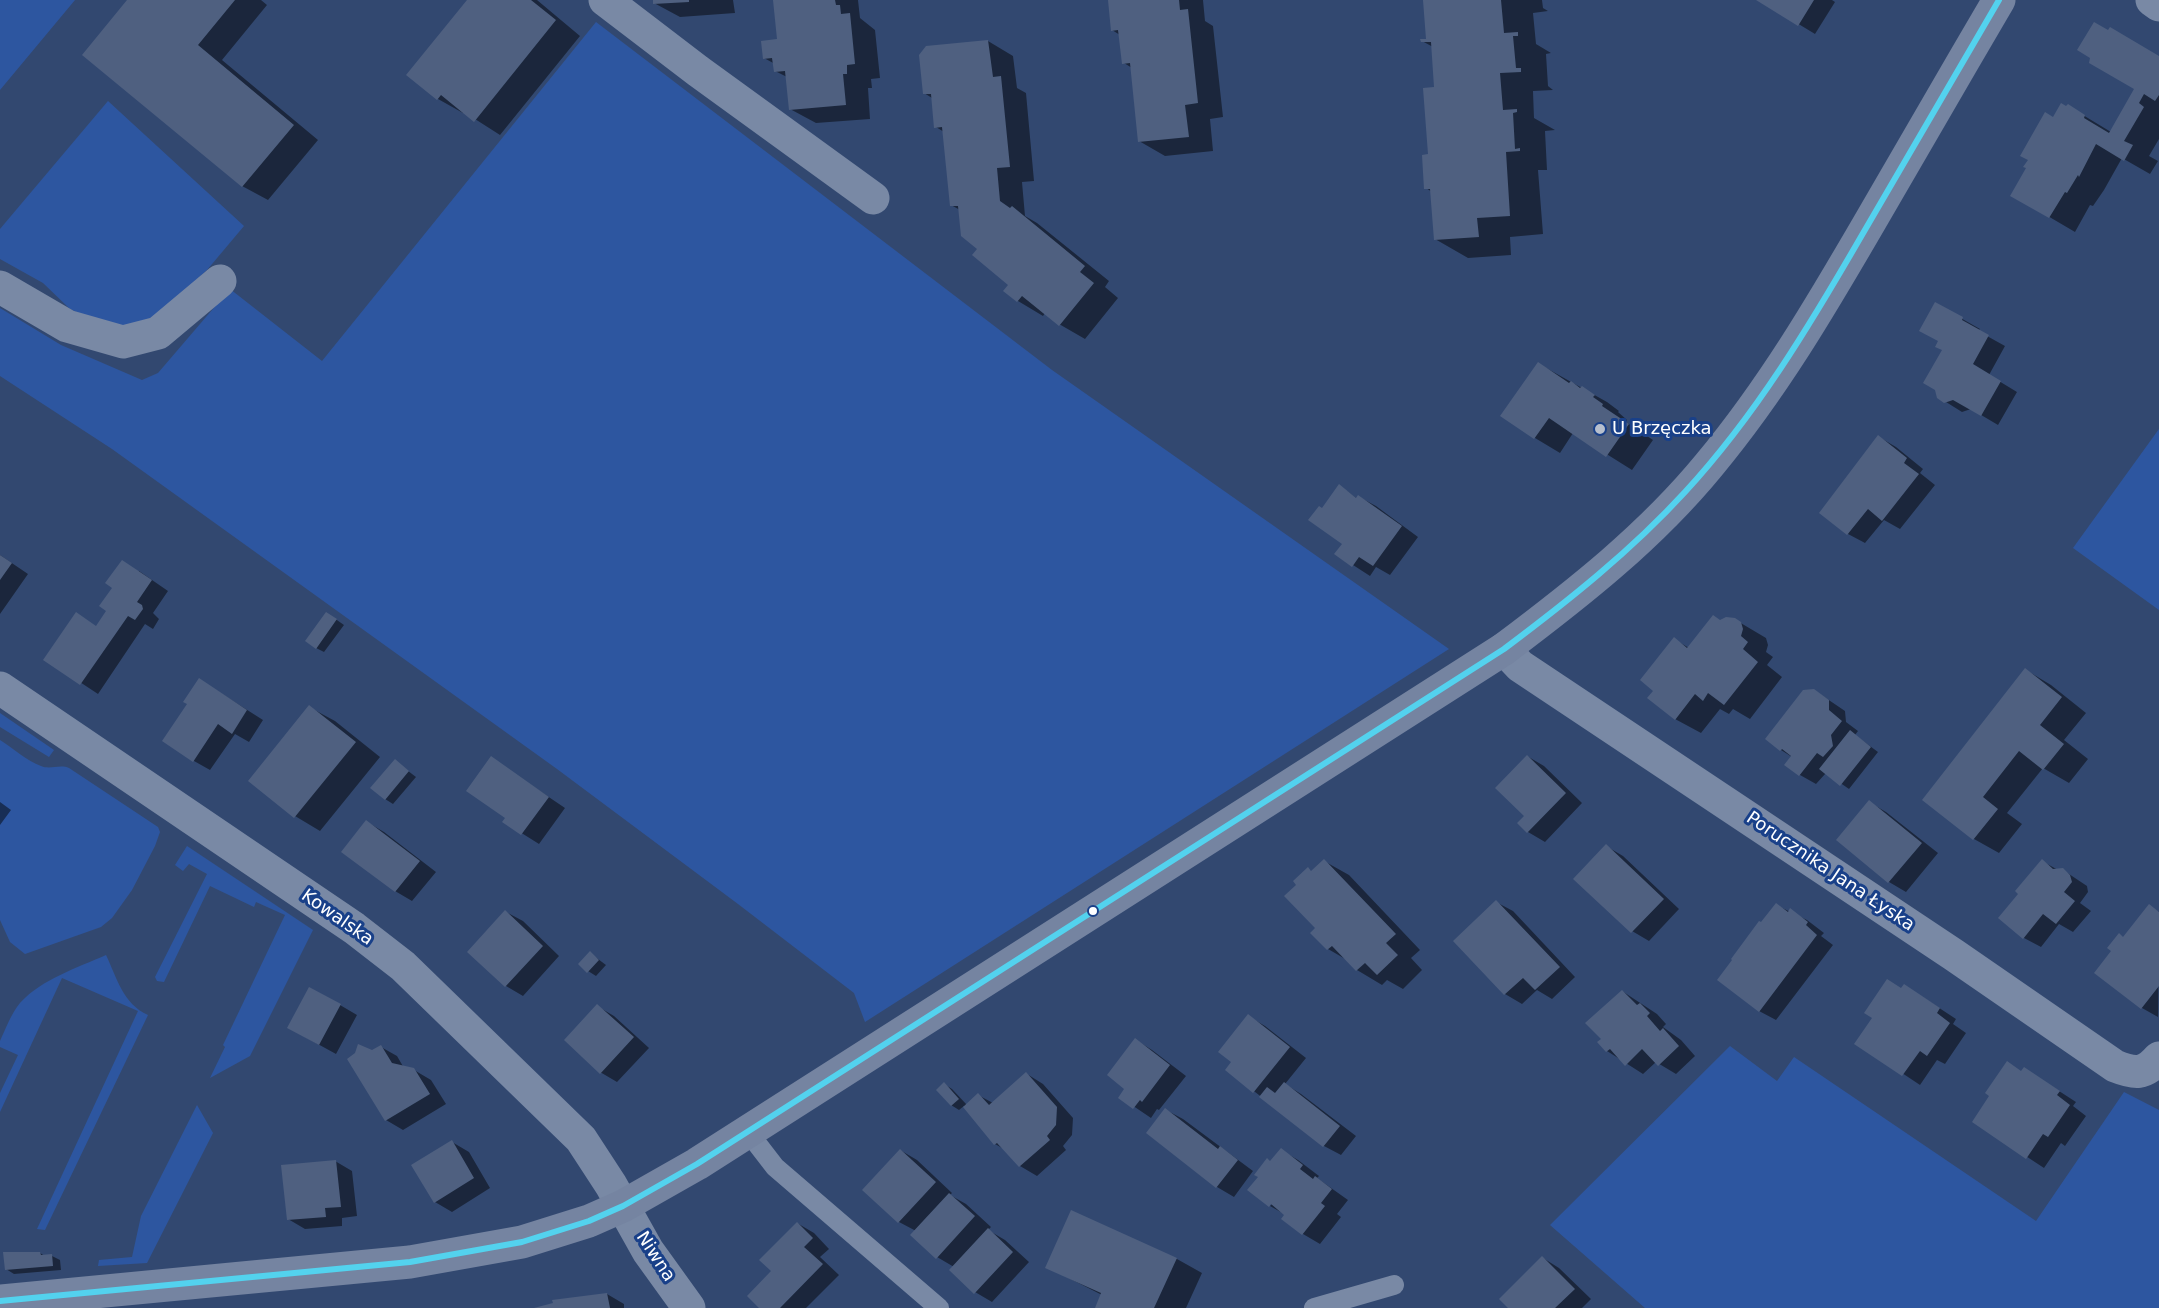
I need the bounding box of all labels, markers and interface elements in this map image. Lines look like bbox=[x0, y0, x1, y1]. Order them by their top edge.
place label: U Brzęczka bbox=[1612, 418, 1712, 440]
marker: U Brzęczka bbox=[1593, 422, 1607, 436]
street label: Porucznika Jana Łyska bbox=[1742, 808, 1918, 936]
street label: Kowalska bbox=[297, 885, 377, 951]
unlabelled marker bbox=[1087, 905, 1099, 917]
street label: Niwna bbox=[631, 1228, 679, 1286]

